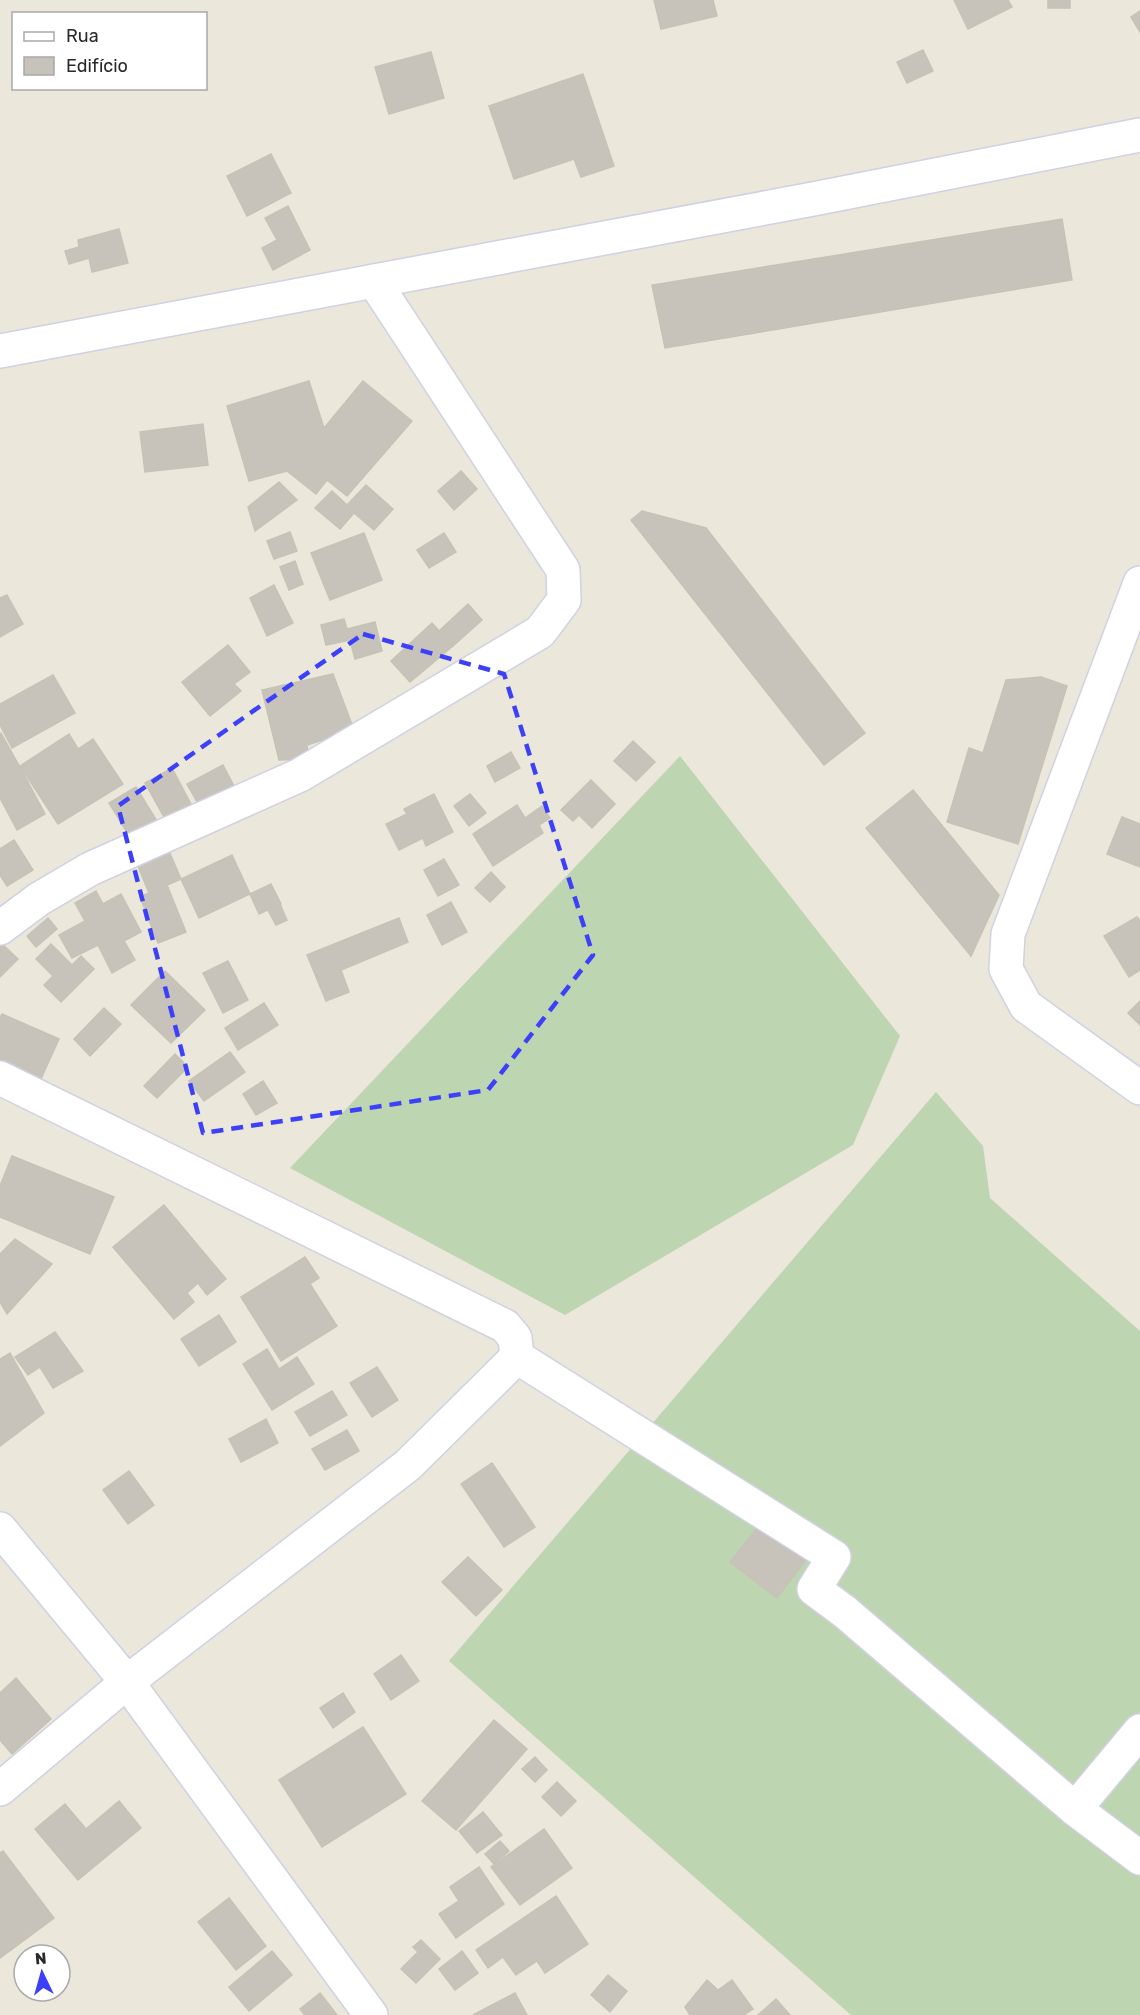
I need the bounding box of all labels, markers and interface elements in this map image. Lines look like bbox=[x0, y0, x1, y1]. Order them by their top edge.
legend bbox=[12, 12, 207, 90]
text: Rua bbox=[66, 25, 99, 47]
text: Edifício bbox=[66, 55, 128, 77]
north arrow bbox=[12, 1943, 72, 2003]
text: N bbox=[34, 1949, 47, 1969]

